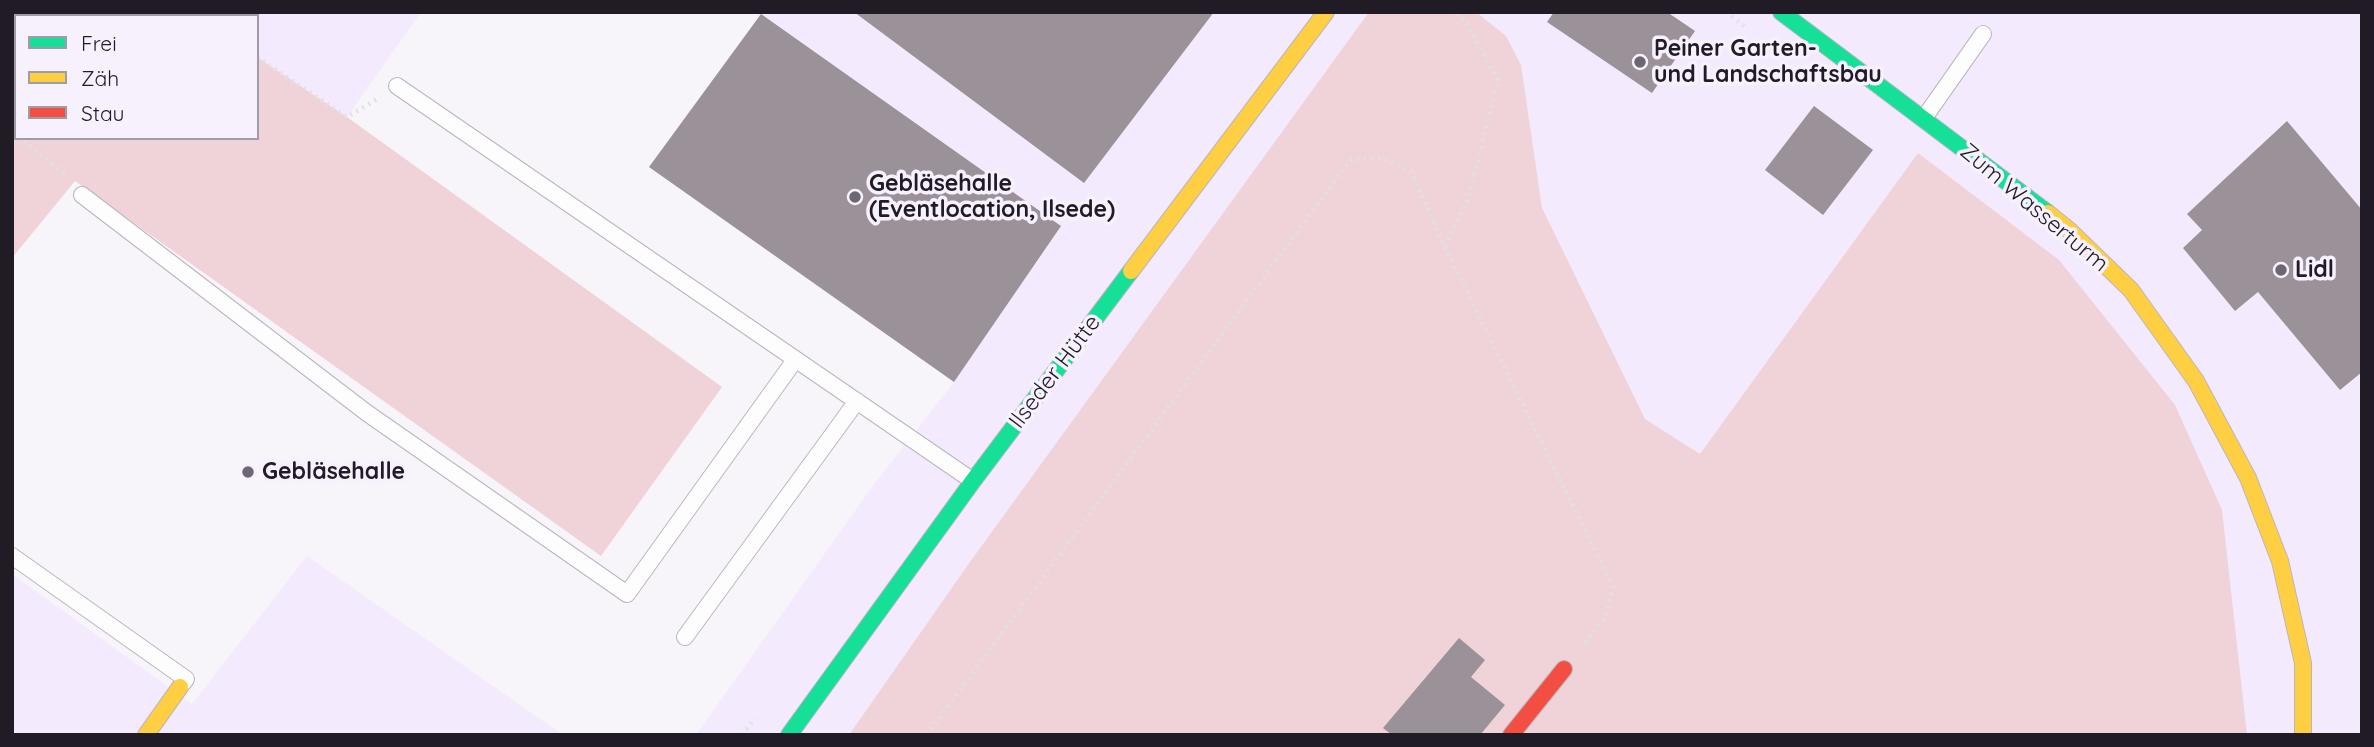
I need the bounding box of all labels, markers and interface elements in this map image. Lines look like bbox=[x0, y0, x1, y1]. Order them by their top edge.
legend bbox=[14, 14, 259, 140]
text: Frei bbox=[81, 30, 117, 56]
place label: Peiner Garten- und Landschaftsbau bbox=[1654, 35, 1882, 89]
marker: Peiner Garten- und Landschaftsbau bbox=[1632, 54, 1648, 70]
text: Zäh bbox=[81, 65, 119, 91]
text: Stau bbox=[81, 100, 124, 126]
street label: Zum Wasserturm bbox=[1954, 138, 2114, 278]
place label: Gebläsehalle (Eventlocation, Ilsede) bbox=[869, 170, 1115, 224]
marker: Gebläsehalle (Eventlocation, Ilsede) bbox=[847, 189, 863, 205]
place label: Lidl bbox=[2295, 256, 2334, 284]
marker: Lidl bbox=[2273, 262, 2289, 278]
street label: Ilseder Hütte bbox=[1003, 310, 1107, 434]
place label: Gebläsehalle bbox=[262, 458, 405, 486]
marker: Gebläsehalle bbox=[240, 464, 256, 480]

